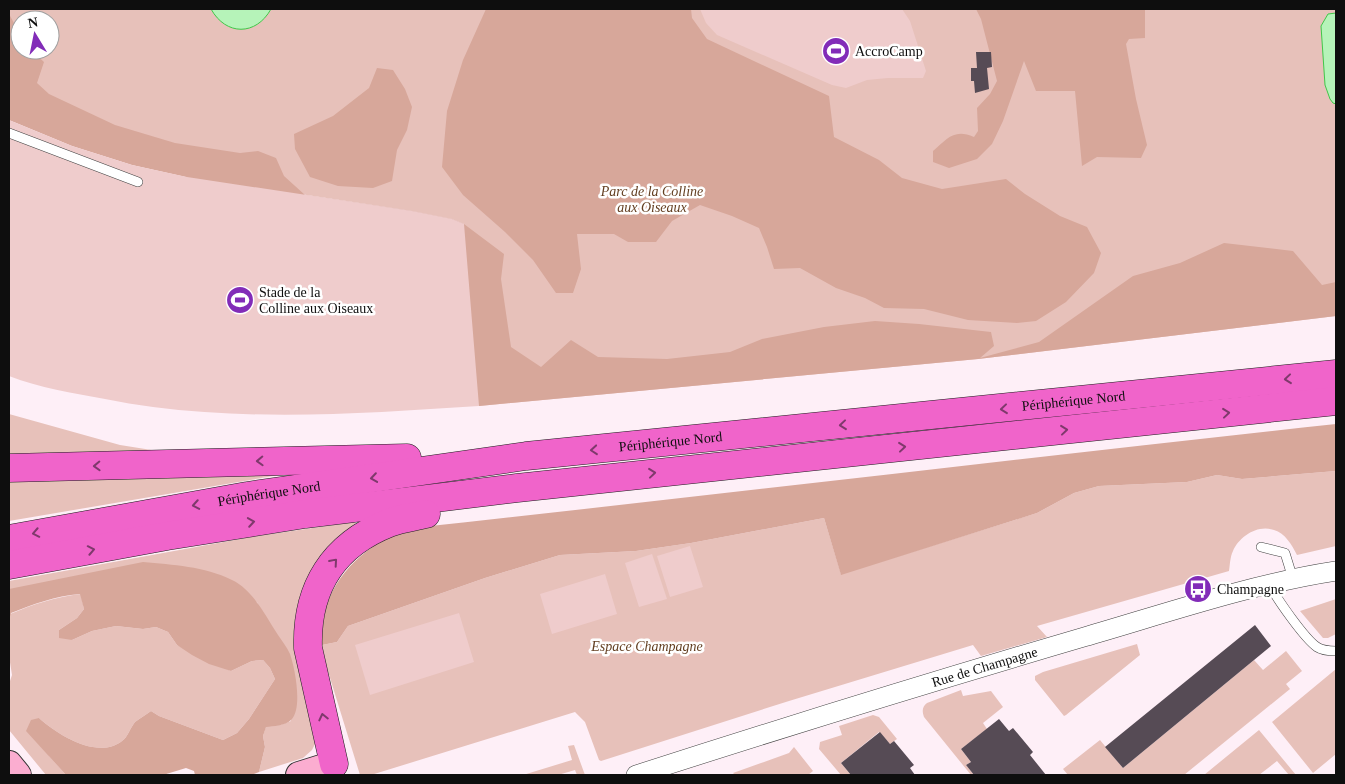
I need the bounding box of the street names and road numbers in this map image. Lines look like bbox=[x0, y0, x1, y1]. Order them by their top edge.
street label: Périphérique Nord bbox=[1021, 388, 1126, 414]
street label: Périphérique Nord bbox=[618, 429, 723, 455]
street label: Périphérique Nord bbox=[216, 479, 321, 509]
street label: Rue de Champagne bbox=[930, 644, 1039, 690]

